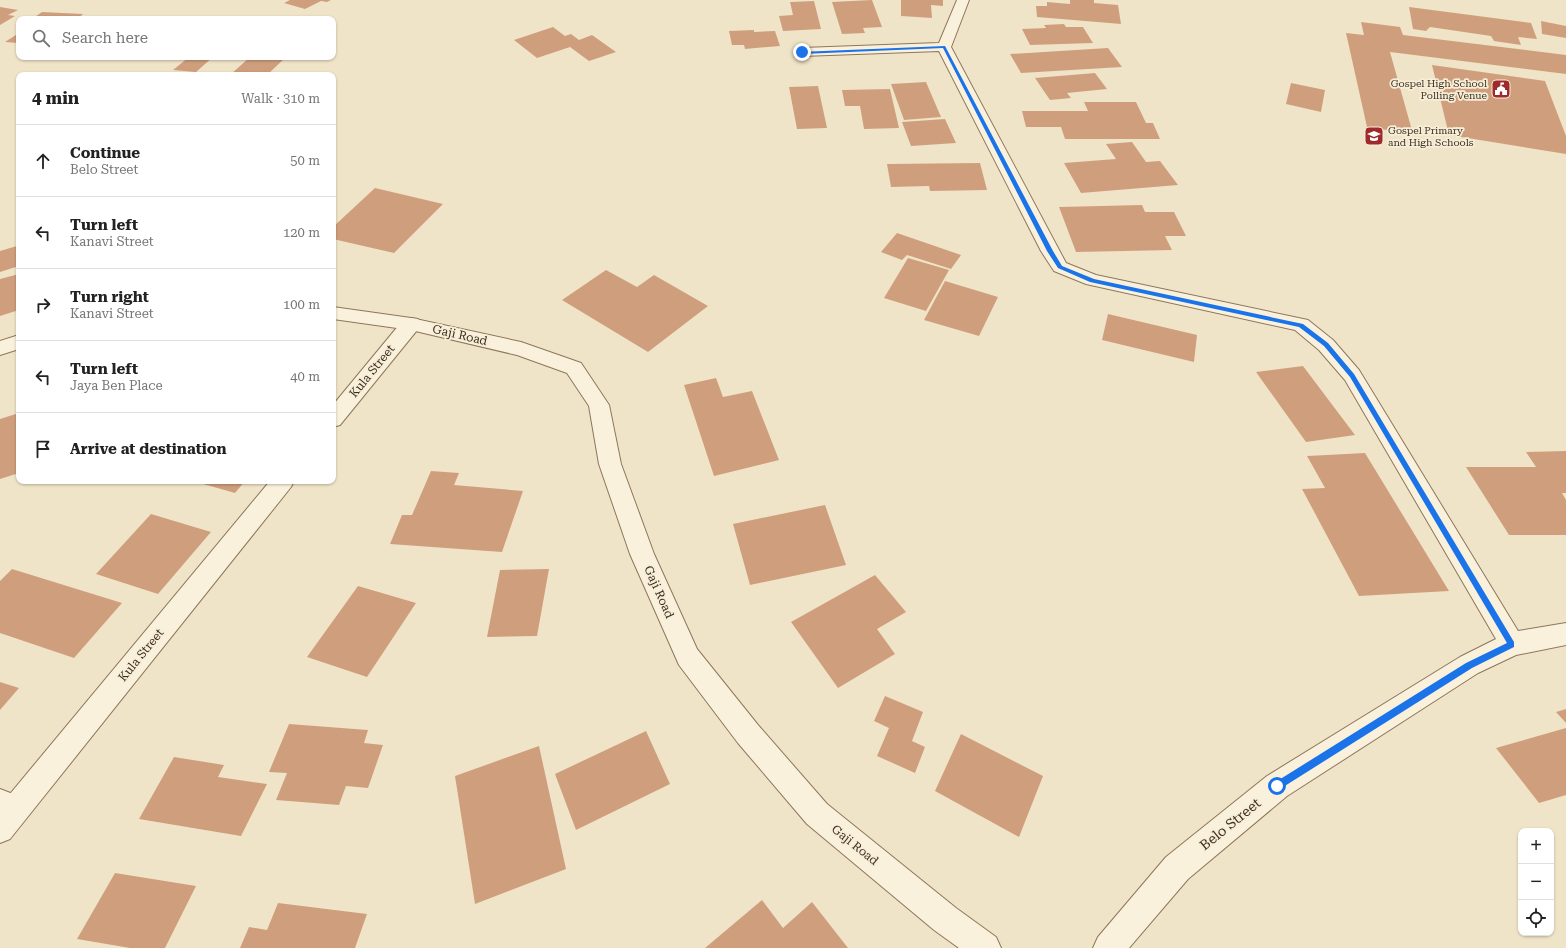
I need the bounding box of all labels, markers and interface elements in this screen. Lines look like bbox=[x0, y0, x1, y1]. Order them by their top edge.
search box bbox=[16, 16, 336, 60]
icon: search bbox=[30, 27, 52, 49]
text: Search here bbox=[62, 29, 148, 47]
route end bbox=[793, 43, 811, 61]
place label: Gospel High School Polling Venue bbox=[1391, 78, 1488, 101]
public building icon: Gospel High School Polling Venue bbox=[1490, 78, 1512, 100]
text: 4 min bbox=[32, 88, 79, 108]
text: Walk · 310 m bbox=[241, 91, 320, 106]
school or university icon: Gospel Primary and High Schools bbox=[1363, 125, 1385, 147]
place label: Gospel Primary and High Schools bbox=[1388, 125, 1474, 148]
text: Continue bbox=[70, 144, 140, 162]
icon: ahead bbox=[32, 150, 54, 172]
text: 50 m bbox=[290, 153, 320, 168]
text: Belo Street bbox=[70, 162, 138, 177]
text: Turn left bbox=[70, 216, 138, 234]
icon: left bbox=[32, 222, 54, 244]
text: 120 m bbox=[283, 225, 320, 240]
text: Kanavi Street bbox=[70, 234, 154, 249]
text: Turn right bbox=[70, 288, 149, 306]
icon: right bbox=[32, 294, 54, 316]
text: 100 m bbox=[283, 297, 320, 312]
text: Kanavi Street bbox=[70, 306, 154, 321]
street label: Gaji Road bbox=[431, 322, 489, 348]
street label: Kula Street bbox=[347, 342, 398, 400]
text: Turn left bbox=[70, 360, 138, 378]
icon: left bbox=[32, 366, 54, 388]
text: 40 m bbox=[290, 369, 320, 384]
text: Jaya Ben Place bbox=[70, 378, 163, 393]
icon: arrive bbox=[32, 438, 54, 460]
text: Arrive at destination bbox=[70, 440, 226, 458]
street label: Gaji Road bbox=[641, 564, 677, 621]
street label: Kula Street bbox=[116, 626, 167, 684]
route start bbox=[1268, 777, 1286, 795]
street label: Belo Street bbox=[1196, 795, 1264, 853]
street label: Gaji Road bbox=[829, 822, 881, 868]
map controls bbox=[1518, 828, 1554, 936]
button: + bbox=[1518, 828, 1554, 864]
button: − bbox=[1518, 864, 1554, 900]
button: locate bbox=[1518, 900, 1554, 936]

